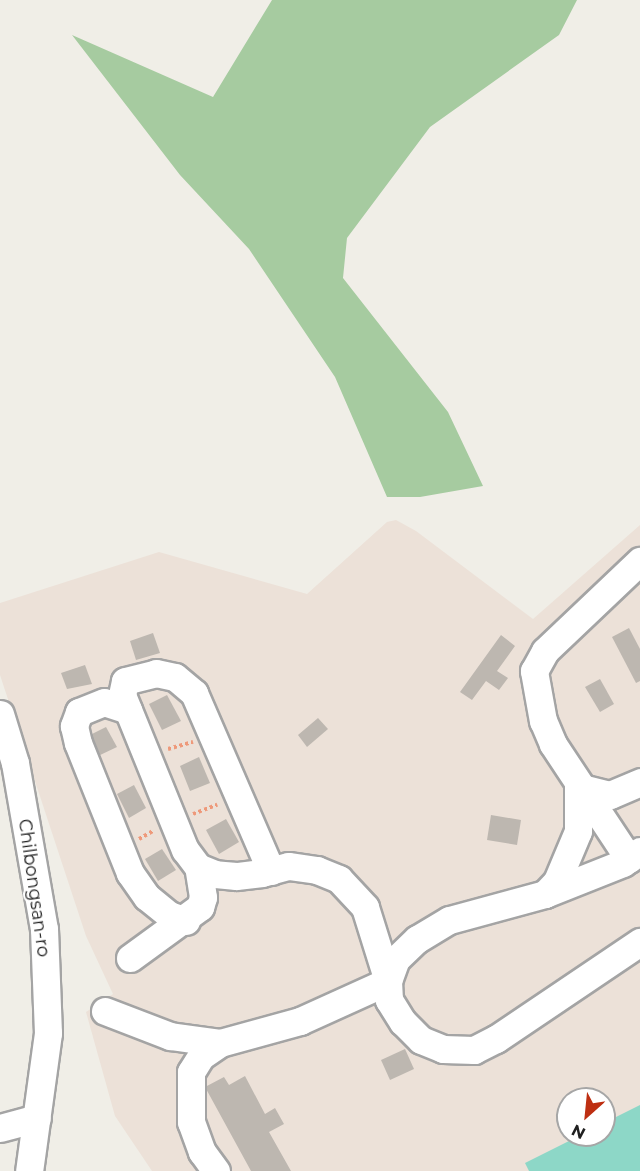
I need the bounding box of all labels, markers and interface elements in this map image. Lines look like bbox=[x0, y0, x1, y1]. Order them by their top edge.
street label: Chilbongsan-ro bbox=[14, 818, 54, 958]
north arrow bbox=[556, 1087, 616, 1147]
text: N bbox=[568, 1120, 589, 1143]

